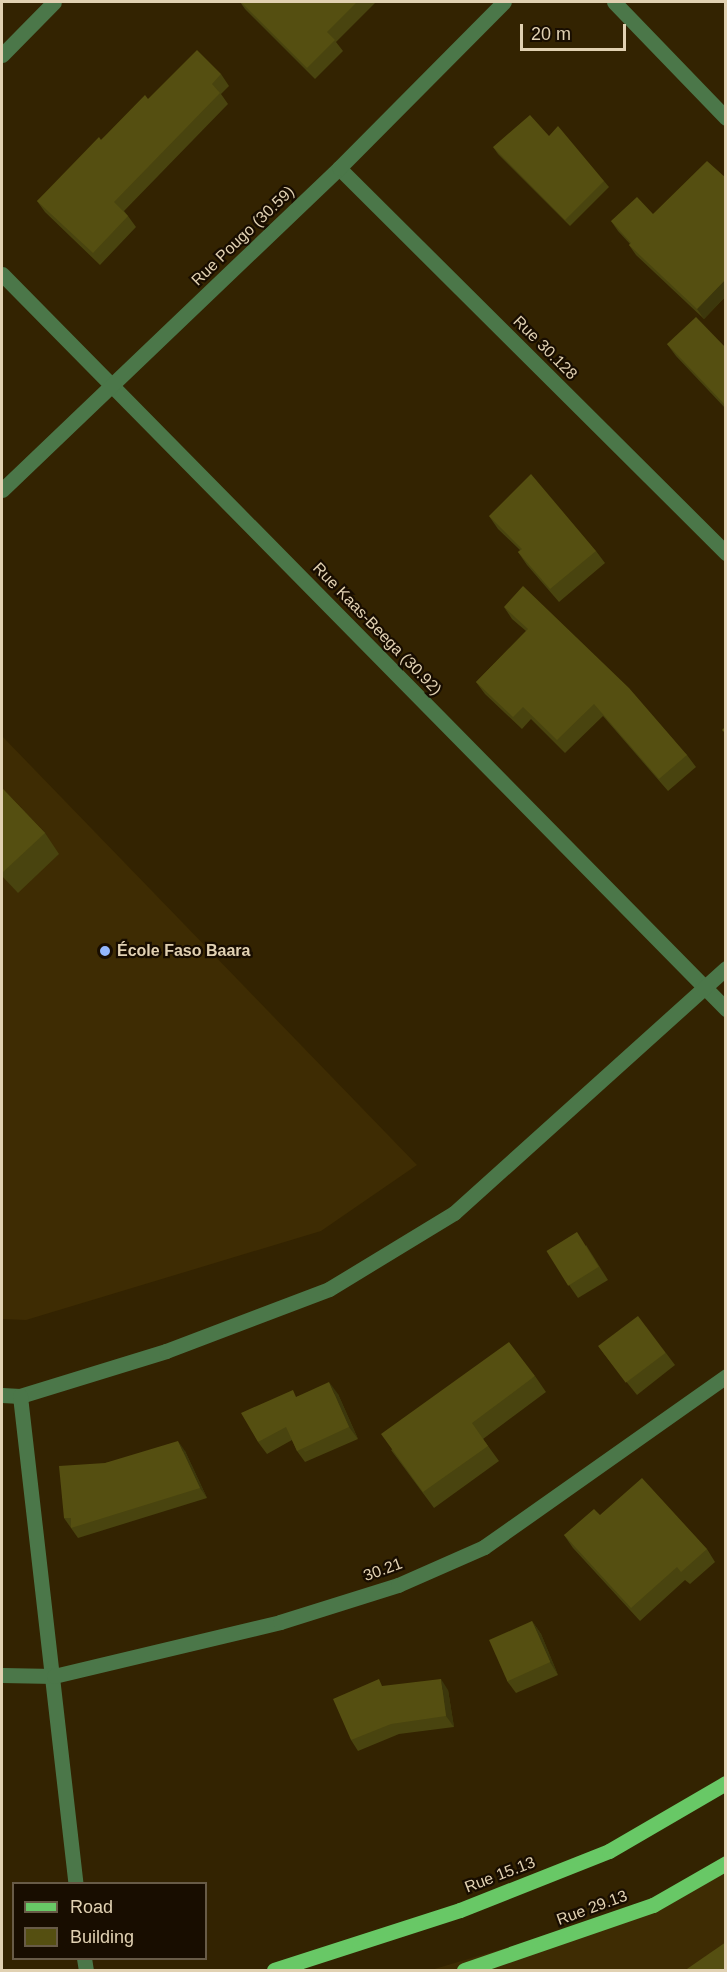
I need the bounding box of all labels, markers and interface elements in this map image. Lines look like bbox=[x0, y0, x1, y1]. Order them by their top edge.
scale bar bbox=[523, 12, 630, 50]
text: 20 m bbox=[531, 24, 571, 44]
street label: Rue Pougo (30.59) bbox=[188, 182, 298, 290]
street label: Rue 30.128 bbox=[509, 312, 581, 384]
street label: Rue Kaas-Beega (30.92) bbox=[309, 559, 445, 699]
place label: École Faso Baara bbox=[117, 941, 250, 961]
marker: École Faso Baara bbox=[98, 944, 112, 958]
street label: 30.21 bbox=[361, 1554, 405, 1586]
street label: Rue 15.13 bbox=[462, 1853, 538, 1897]
legend bbox=[12, 1882, 207, 1960]
street label: Rue 29.13 bbox=[554, 1886, 630, 1930]
text: Road bbox=[70, 1897, 113, 1917]
text: Building bbox=[70, 1927, 134, 1947]

